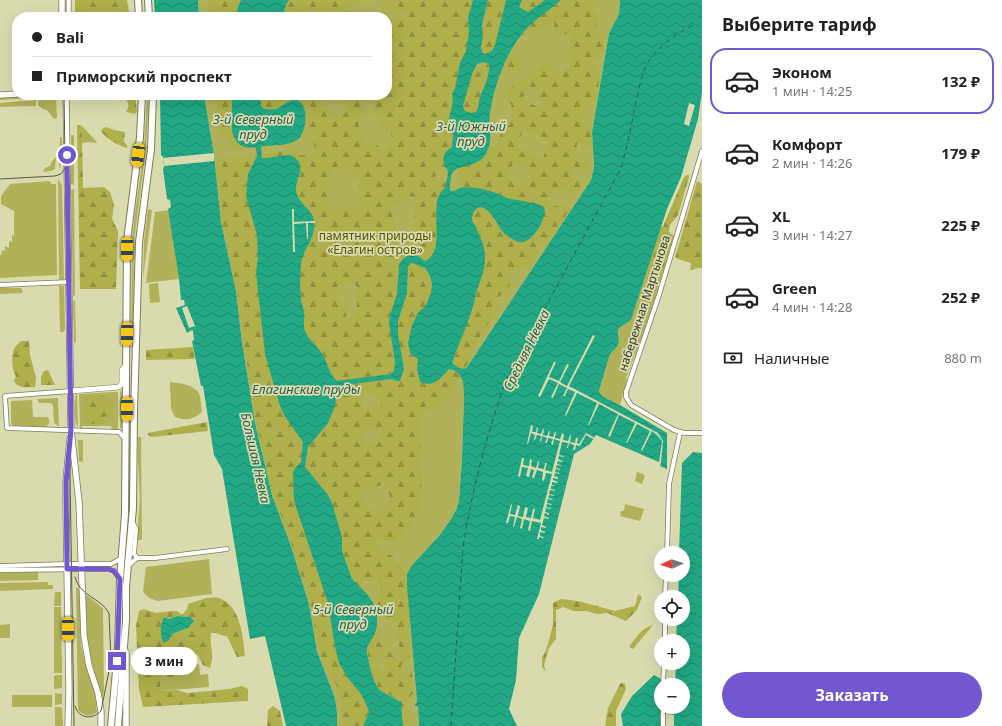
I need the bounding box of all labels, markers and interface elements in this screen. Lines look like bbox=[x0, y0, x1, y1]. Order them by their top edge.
text: Выберите тариф bbox=[722, 12, 877, 36]
text: Bali bbox=[56, 27, 84, 47]
text: Эконом bbox=[772, 62, 832, 82]
icon: car bbox=[724, 63, 760, 99]
text: Приморский проспект bbox=[56, 66, 231, 86]
text: 132 ₽ bbox=[941, 71, 980, 91]
text: 1 мин · 14:25 bbox=[772, 82, 852, 100]
water label: 3-й Северный пруд bbox=[213, 110, 294, 143]
water label: 3-й Южный пруд bbox=[436, 117, 507, 150]
text: Комфорт bbox=[772, 134, 842, 154]
icon: car bbox=[724, 135, 760, 171]
car bbox=[131, 142, 145, 168]
text: 179 ₽ bbox=[941, 143, 980, 163]
route start bbox=[58, 146, 76, 164]
text: 2 мин · 14:26 bbox=[772, 154, 852, 172]
text: XL bbox=[772, 206, 790, 226]
icon: car bbox=[724, 207, 760, 243]
text: 225 ₽ bbox=[941, 215, 980, 235]
text: 3 мин · 14:27 bbox=[772, 226, 852, 244]
park label: памятник природы «Елагин остров» bbox=[319, 227, 431, 258]
street label: набережная Мартынова bbox=[614, 233, 674, 373]
car bbox=[121, 237, 133, 261]
text: Green bbox=[772, 278, 817, 298]
icon: car bbox=[724, 279, 760, 315]
text: 252 ₽ bbox=[941, 287, 980, 307]
text: 4 мин · 14:28 bbox=[772, 298, 852, 316]
water label: Средняя Невка bbox=[499, 306, 554, 393]
car bbox=[121, 322, 133, 346]
icon: cash bbox=[722, 347, 744, 369]
text: Наличные bbox=[754, 348, 829, 368]
text: 880 m bbox=[944, 349, 982, 367]
water label: Елагинские пруды bbox=[252, 380, 361, 398]
car bbox=[121, 397, 133, 421]
water label: Большая Невка bbox=[237, 411, 275, 506]
north arrow bbox=[654, 546, 690, 582]
map controls bbox=[654, 546, 690, 714]
button: locate bbox=[654, 590, 690, 626]
water label: 5-й Северный пруд bbox=[313, 600, 394, 633]
car bbox=[62, 617, 74, 641]
button: + bbox=[654, 634, 690, 670]
callout: 3 мин bbox=[131, 647, 197, 675]
route end bbox=[108, 652, 126, 670]
text: 3 мин bbox=[145, 652, 184, 670]
button: Заказать bbox=[722, 672, 982, 718]
button: − bbox=[654, 678, 690, 714]

